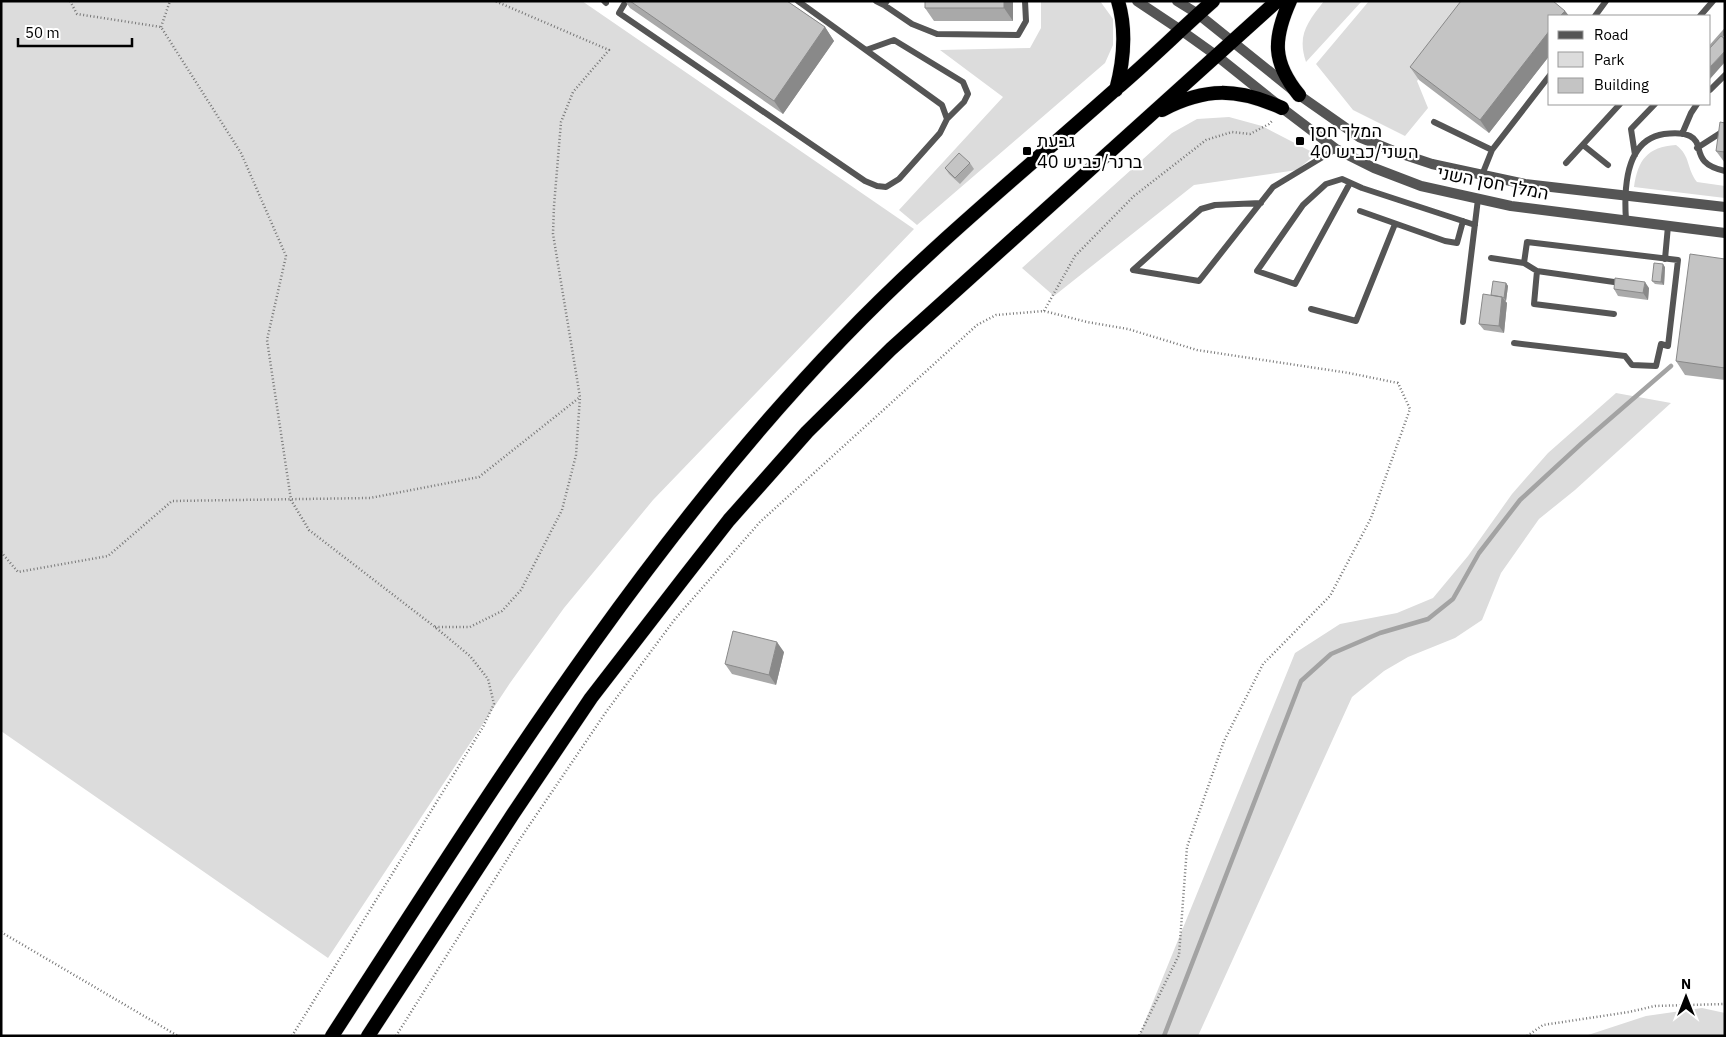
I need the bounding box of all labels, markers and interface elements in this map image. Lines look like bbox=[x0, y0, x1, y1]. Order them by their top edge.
scale bar bbox=[18, 15, 131, 47]
legend bbox=[1548, 15, 1711, 105]
text: 50 m bbox=[25, 23, 60, 42]
text: Road bbox=[1594, 25, 1629, 44]
text: Park bbox=[1594, 50, 1624, 69]
text: Building bbox=[1594, 75, 1649, 94]
place label: המלך חסן השני/כביש 40 bbox=[1310, 119, 1418, 163]
place label: גבעת ברנר/כביש 40 bbox=[1037, 129, 1143, 173]
marker: המלך חסן השני/כביש 40 bbox=[1294, 135, 1306, 147]
marker: גבעת ברנר/כביש 40 bbox=[1021, 145, 1033, 157]
street label: המלך חסן השני bbox=[1435, 160, 1551, 205]
north arrow bbox=[1661, 972, 1711, 1022]
text: N bbox=[1681, 975, 1691, 993]

